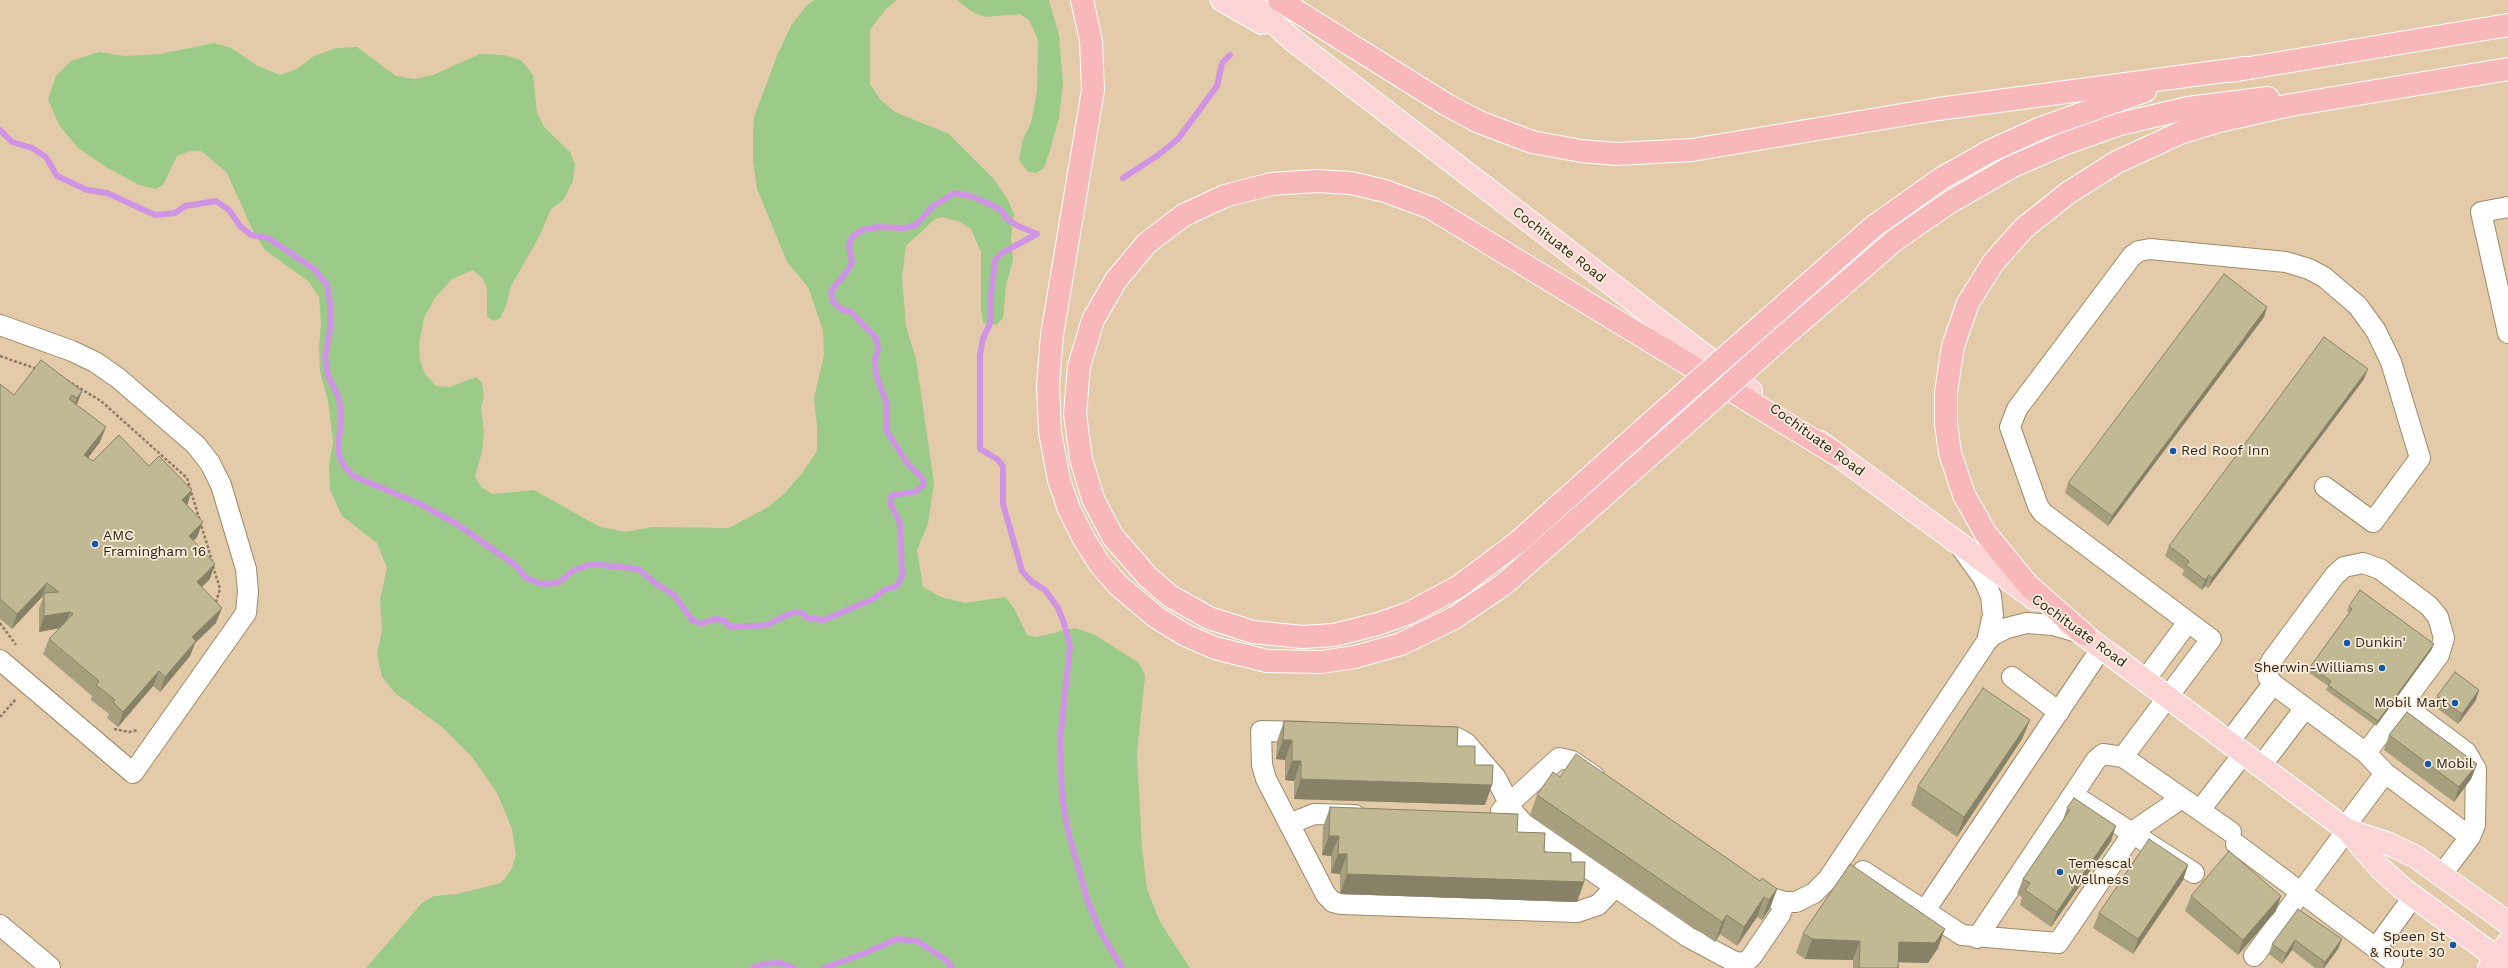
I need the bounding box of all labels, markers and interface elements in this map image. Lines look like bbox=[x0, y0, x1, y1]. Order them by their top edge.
street label: Cochituate Road bbox=[1509, 204, 1609, 286]
street label: Cochituate Road bbox=[1766, 400, 1868, 480]
place label: Red Roof Inn bbox=[2181, 443, 2269, 459]
marker: Red Roof Inn bbox=[2168, 446, 2178, 456]
place label: AMC Framingham 16 bbox=[103, 528, 206, 560]
marker: AMC Framingham 16 bbox=[90, 539, 100, 549]
street label: Cochituate Road bbox=[2028, 591, 2130, 671]
place label: Dunkin' bbox=[2355, 635, 2406, 651]
marker: Dunkin' bbox=[2342, 638, 2352, 648]
place label: Sherwin-Williams bbox=[2254, 660, 2374, 676]
marker: Sherwin-Williams bbox=[2377, 663, 2387, 673]
place label: Mobil Mart bbox=[2374, 695, 2447, 711]
marker: Mobil Mart bbox=[2450, 698, 2460, 708]
place label: Mobil bbox=[2436, 756, 2473, 772]
marker: Mobil bbox=[2423, 759, 2433, 769]
place label: Temescal Wellness bbox=[2068, 856, 2132, 888]
marker: Temescal Wellness bbox=[2055, 867, 2065, 877]
place label: Speen St & Route 30 bbox=[2370, 929, 2445, 962]
marker: Speen St & Route 30 bbox=[2448, 940, 2458, 950]

